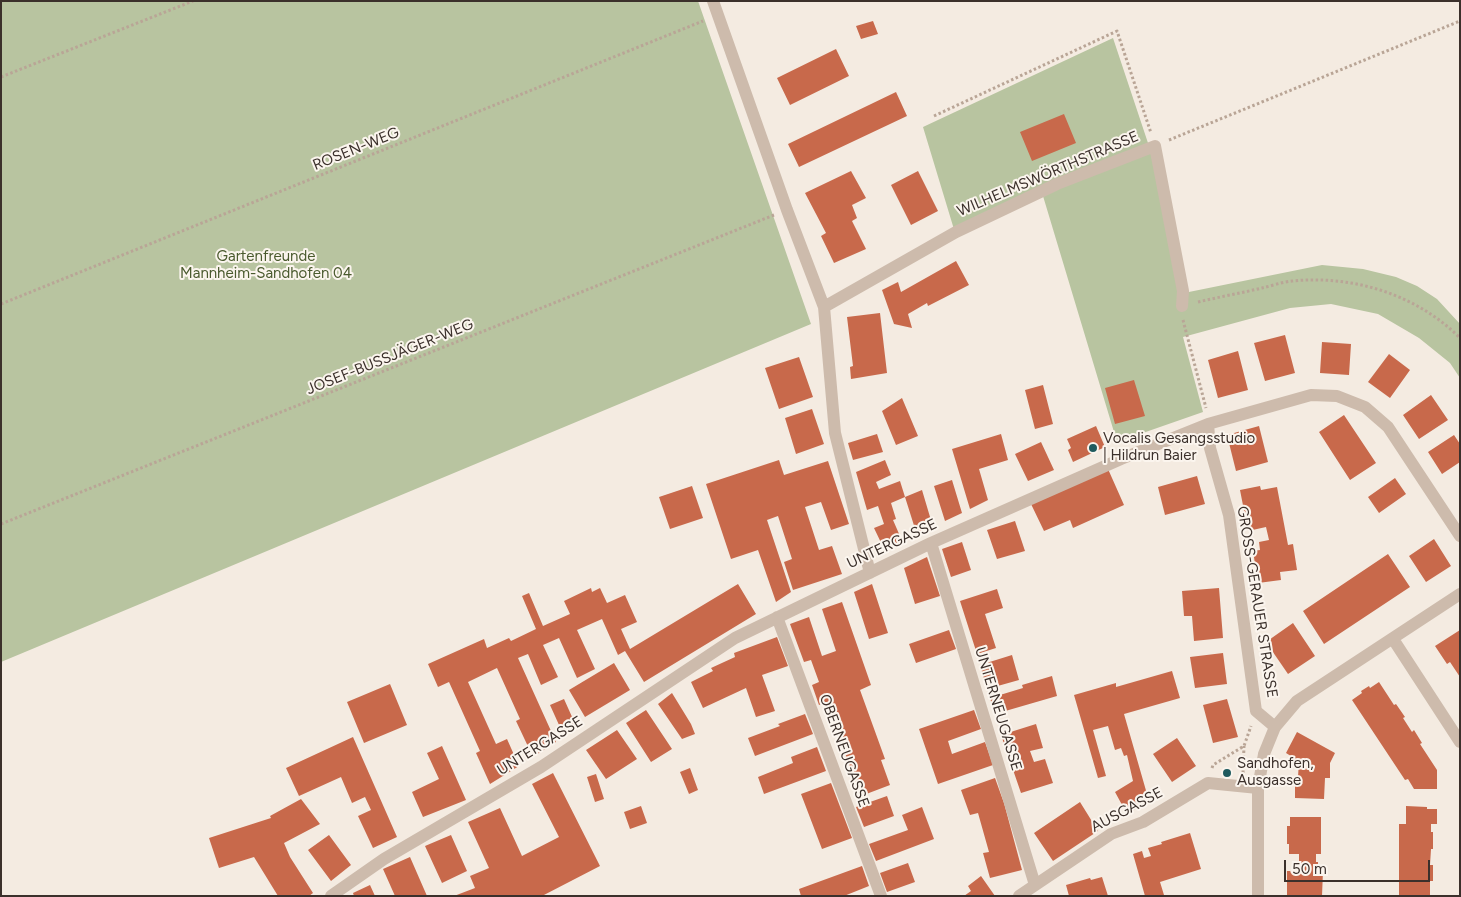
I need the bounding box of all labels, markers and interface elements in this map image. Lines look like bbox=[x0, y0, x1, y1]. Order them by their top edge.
street label: ROSEN-WEG bbox=[310, 123, 402, 175]
street label: WILHELMSWÖRTHSTRASSE bbox=[955, 128, 1141, 220]
park label: Gartenfreunde Mannheim-Sandhofen 04 bbox=[180, 248, 352, 283]
street label: JOSEF-BUSSJÄGER-WEG bbox=[304, 315, 476, 399]
place label: Vocalis Gesangsstudio | Hildrun Baier bbox=[1103, 430, 1255, 465]
marker: Vocalis Gesangsstudio | Hildrun Baier bbox=[1087, 442, 1099, 454]
street label: GROSS-GERAUER STRASSE bbox=[1233, 505, 1281, 699]
street label: UNTERGASSE bbox=[844, 515, 940, 573]
street label: UNTERNEUGASSE bbox=[971, 645, 1025, 773]
street label: OBERNEUGASSE bbox=[815, 692, 873, 810]
street label: UNTERGASSE bbox=[494, 713, 586, 779]
place label: Sandhofen, Ausgasse bbox=[1237, 755, 1314, 790]
marker: Sandhofen, Ausgasse bbox=[1221, 767, 1233, 779]
street label: AUSGASSE bbox=[1088, 784, 1166, 836]
scale bar bbox=[1286, 850, 1432, 882]
text: 50 m bbox=[1292, 860, 1327, 878]

